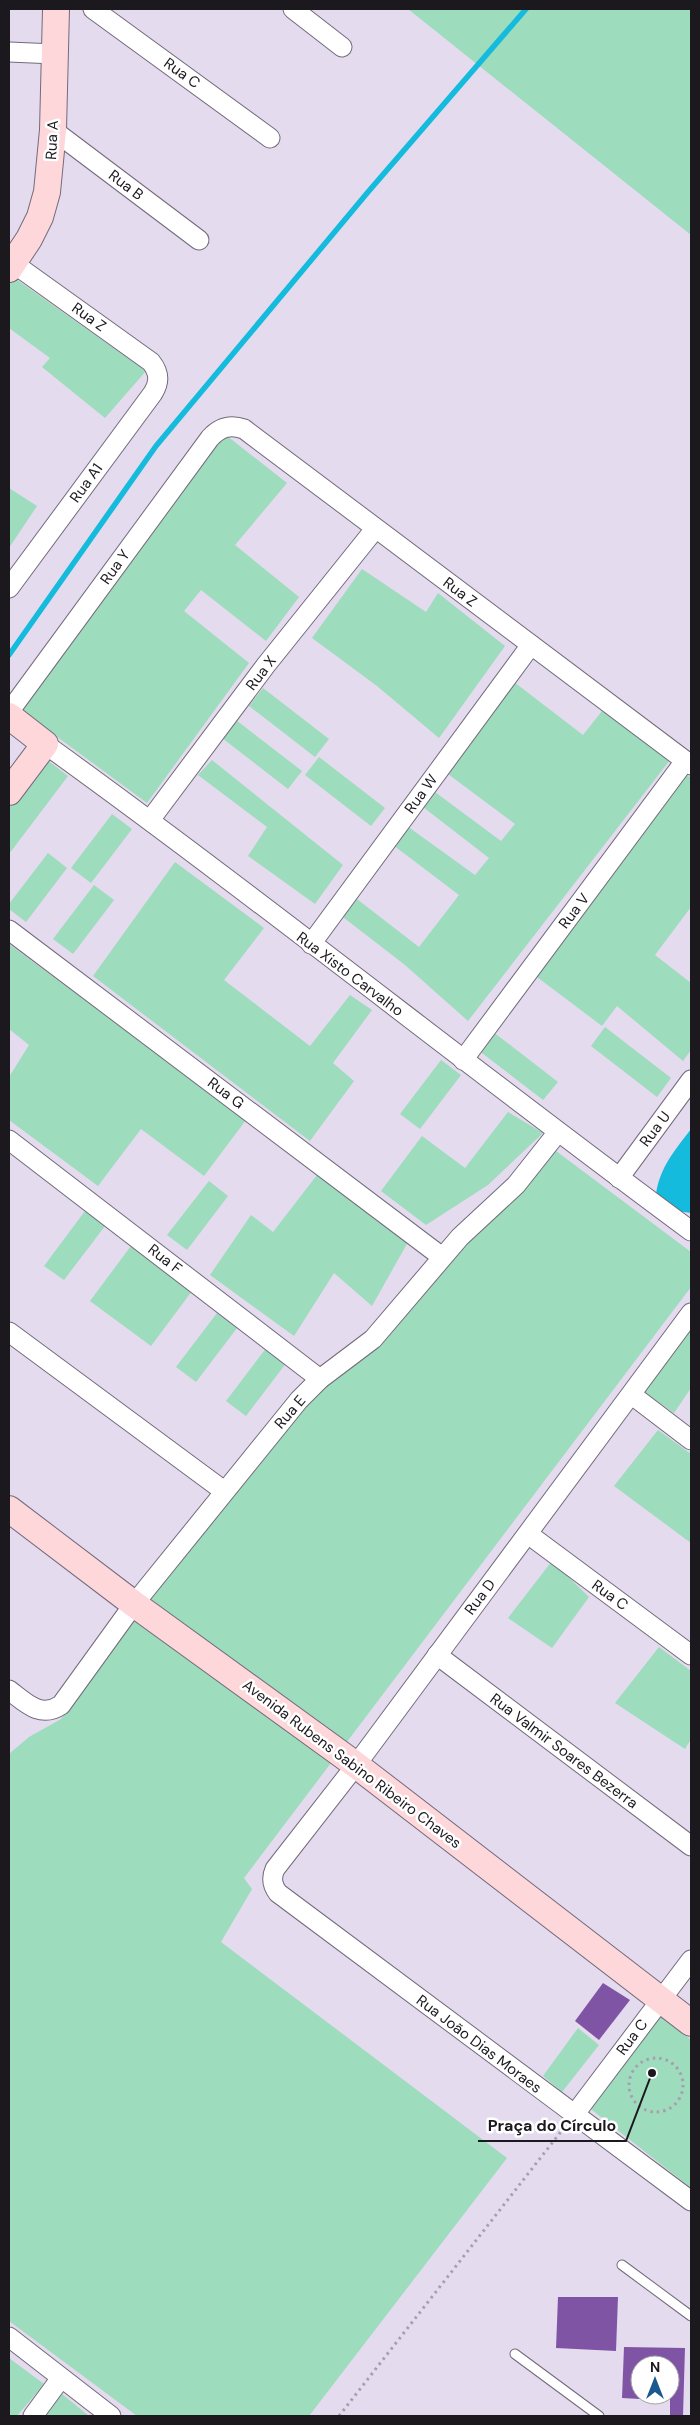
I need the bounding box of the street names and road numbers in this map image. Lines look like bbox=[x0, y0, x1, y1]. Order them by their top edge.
street label: Rua C bbox=[160, 53, 204, 93]
street label: Rua A bbox=[41, 120, 63, 160]
street label: Rua B bbox=[105, 165, 147, 205]
street label: Rua Z bbox=[68, 298, 110, 336]
street label: Rua A1 bbox=[65, 459, 107, 507]
street label: Rua Y bbox=[96, 545, 135, 588]
street label: Rua Z bbox=[439, 573, 481, 611]
street label: Rua X bbox=[241, 652, 281, 694]
street label: Rua W bbox=[400, 770, 442, 818]
street label: Rua V bbox=[554, 889, 594, 933]
street label: Rua Xisto Carvalho bbox=[292, 927, 408, 1021]
street label: Rua G bbox=[204, 1073, 248, 1113]
street label: Rua U bbox=[635, 1107, 675, 1151]
street label: Rua F bbox=[144, 1240, 186, 1278]
street label: Rua E bbox=[270, 1391, 310, 1433]
street label: Rua D bbox=[460, 1575, 500, 1619]
street label: Rua C bbox=[588, 1575, 632, 1615]
street label: Avenida Rubens Sabino Ribeiro Chaves bbox=[239, 1675, 465, 1853]
street label: Rua Valmir Soares Bezerra bbox=[486, 1689, 642, 1813]
street label: Rua João Dias Moraes bbox=[412, 1990, 546, 2098]
street label: Rua C bbox=[612, 2015, 652, 2059]

